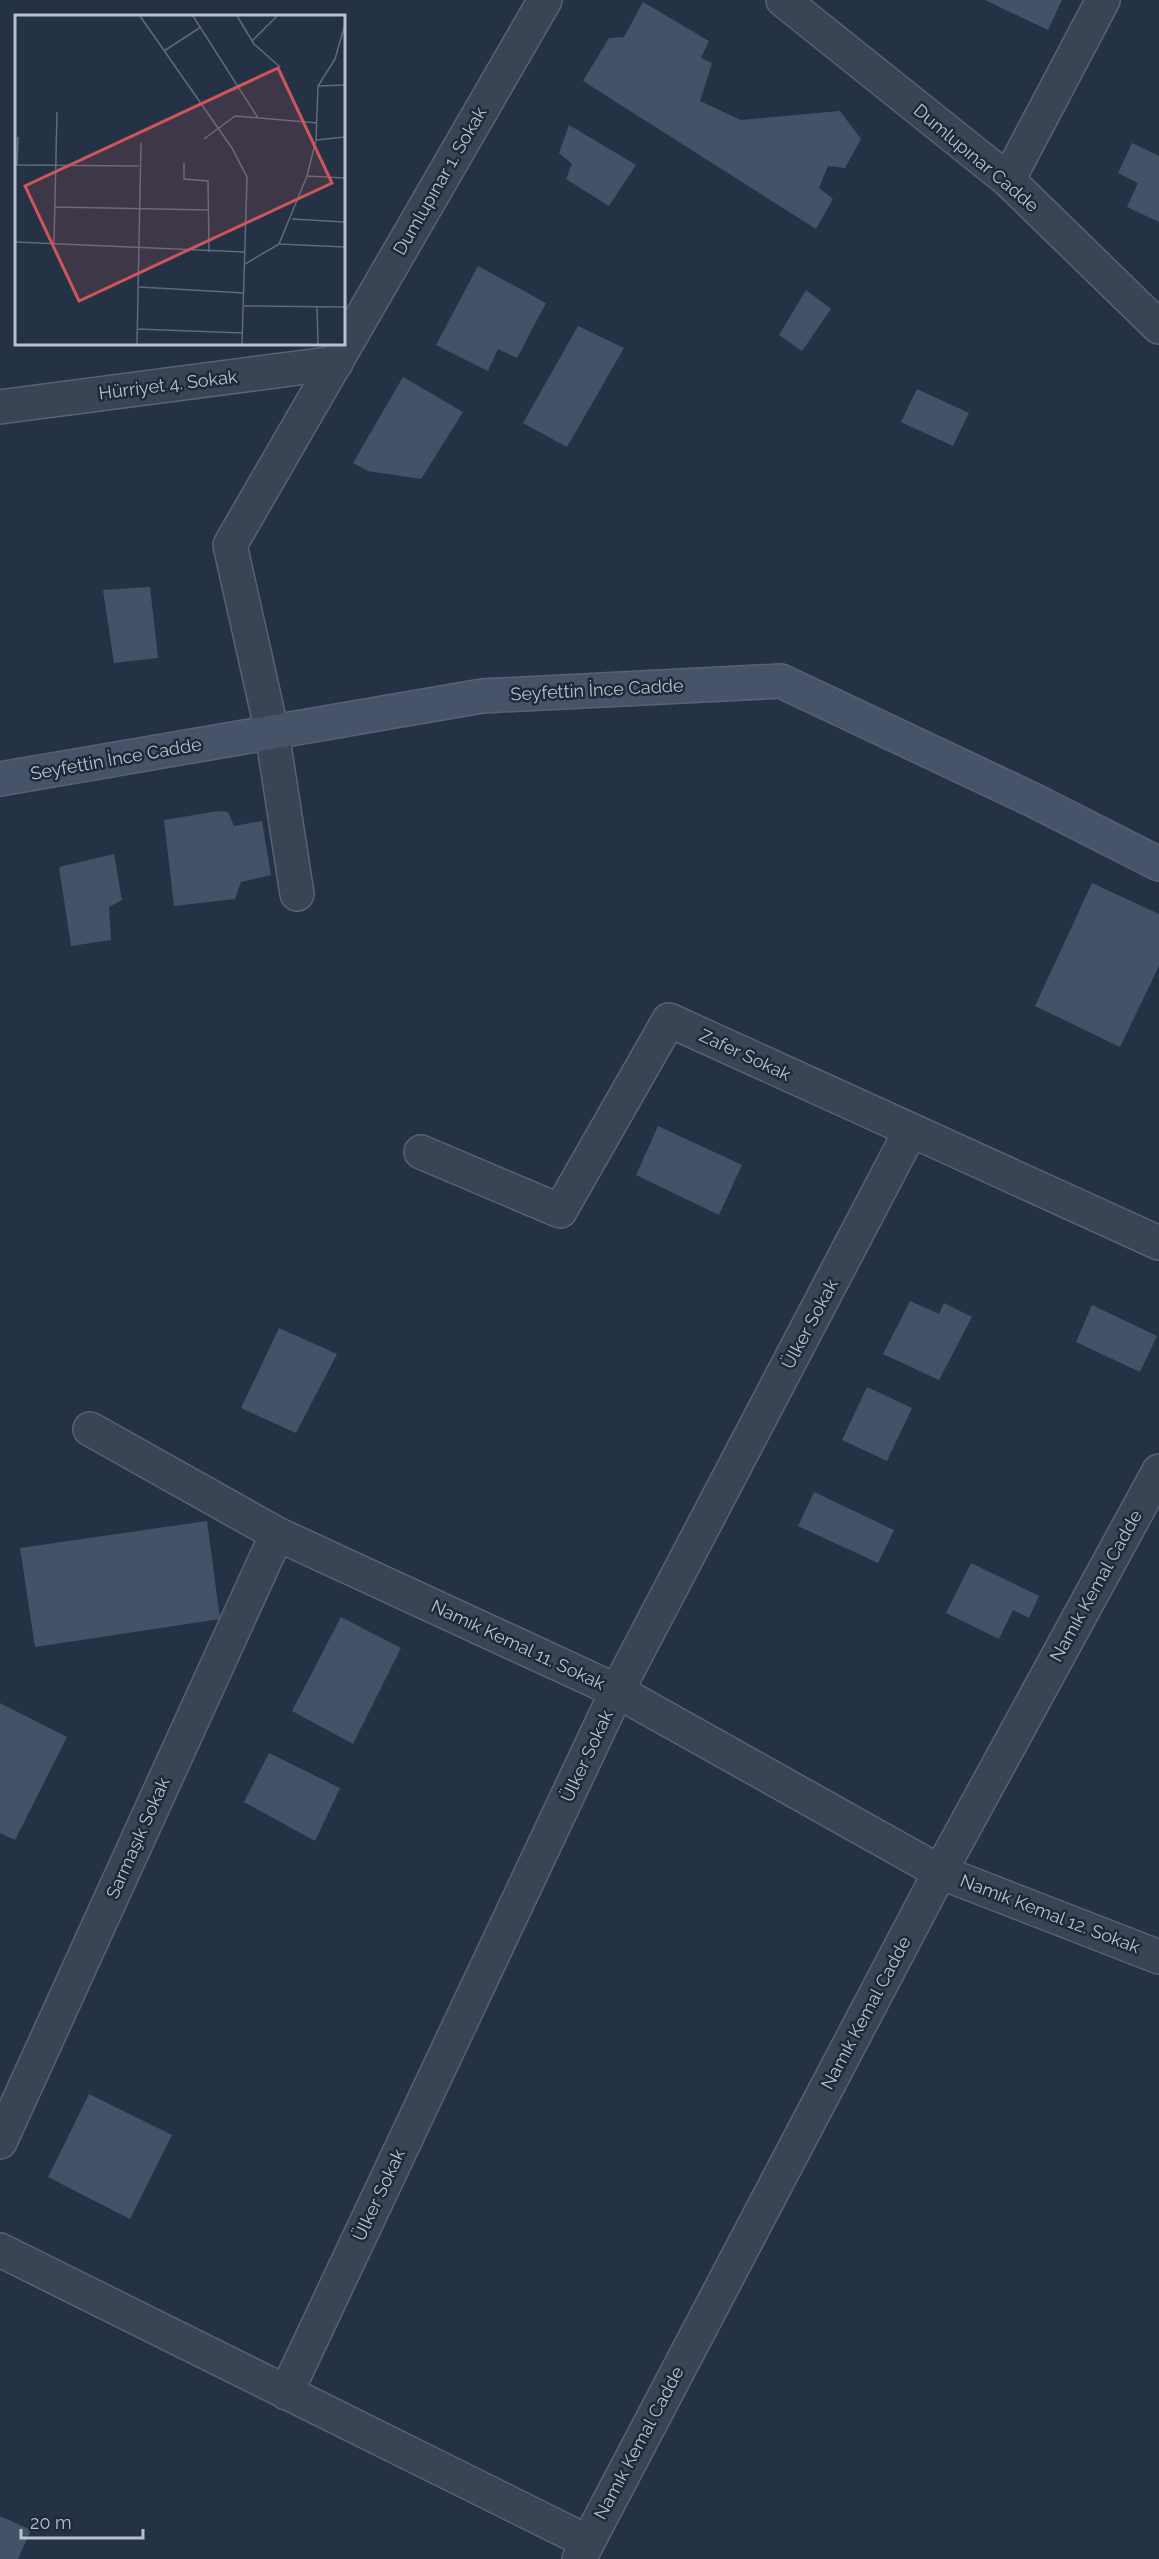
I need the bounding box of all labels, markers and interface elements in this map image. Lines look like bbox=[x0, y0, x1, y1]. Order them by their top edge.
inset map bbox=[15, 15, 345, 345]
street label: Dumlupınar Cadde bbox=[910, 99, 1043, 216]
street label: Dumlupınar 1. Sokak bbox=[389, 102, 491, 259]
street label: Hürriyet 4. Sokak bbox=[97, 366, 239, 403]
street label: Seyfettin İnce Cadde bbox=[510, 674, 684, 705]
street label: Seyfettin İnce Cadde bbox=[29, 733, 203, 784]
street label: Zafer Sokak bbox=[696, 1024, 795, 1085]
street label: Ülker Sokak bbox=[777, 1275, 842, 1372]
street label: Namık Kemal Cadde bbox=[1045, 1506, 1146, 1665]
street label: Namık Kemal 11. Sokak bbox=[428, 1595, 609, 1694]
street label: Ülker Sokak bbox=[556, 1706, 617, 1805]
street label: Sarmaşık Sokak bbox=[101, 1773, 174, 1902]
street label: Namık Kemal 12. Sokak bbox=[957, 1870, 1143, 1958]
street label: Namık Kemal Cadde bbox=[816, 1932, 915, 2093]
street label: Ülker Sokak bbox=[348, 2145, 409, 2244]
street label: Namık Kemal Cadde bbox=[589, 2362, 688, 2523]
scale bar bbox=[21, 2502, 142, 2540]
text: 20 m bbox=[30, 2512, 72, 2533]

